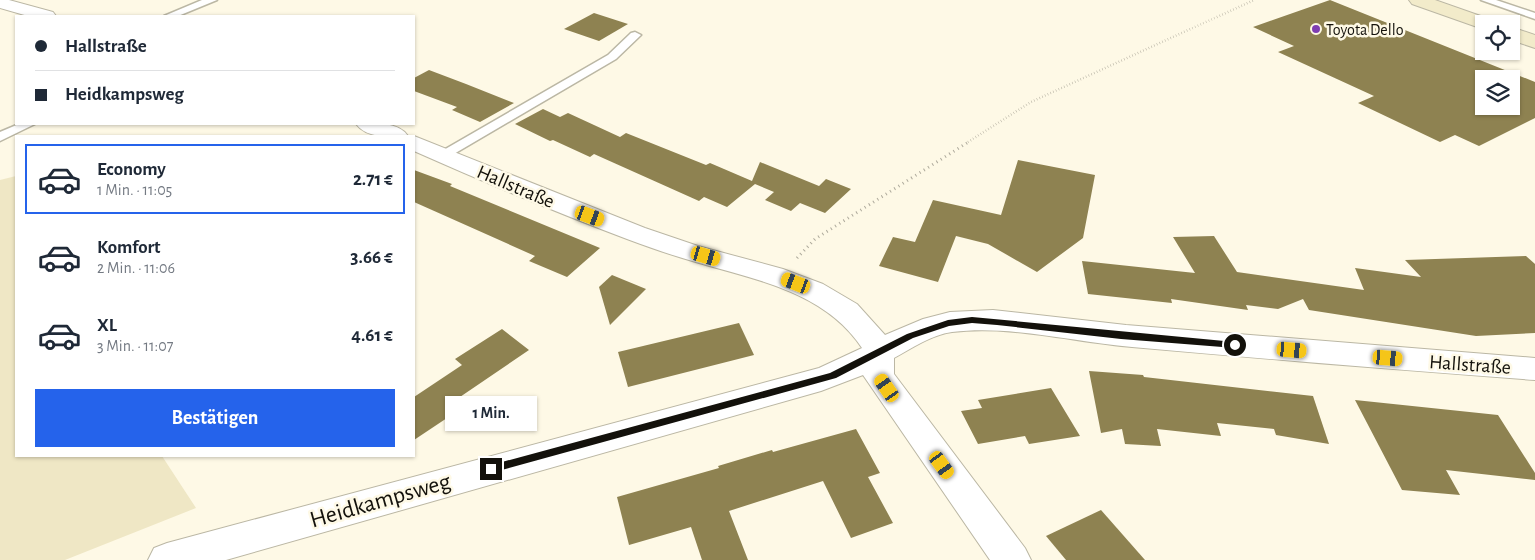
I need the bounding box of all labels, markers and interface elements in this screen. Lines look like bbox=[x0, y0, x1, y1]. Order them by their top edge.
map controls bbox=[1475, 15, 1520, 115]
button: locate bbox=[1475, 15, 1520, 60]
place label: Toyota Dello bbox=[1326, 22, 1404, 39]
marker: Toyota Dello bbox=[1310, 23, 1322, 35]
text: Hallstraße bbox=[65, 37, 147, 56]
button: layers bbox=[1475, 70, 1520, 115]
text: Heidkampsweg bbox=[65, 85, 184, 104]
icon: car bbox=[37, 157, 82, 202]
text: Economy bbox=[97, 160, 166, 179]
street label: Hallstraße bbox=[474, 162, 557, 212]
text: 2.71 € bbox=[353, 170, 393, 189]
text: 1 Min. · 11:05 bbox=[97, 182, 172, 198]
car bbox=[573, 204, 606, 228]
icon: car bbox=[37, 235, 82, 280]
text: Komfort bbox=[97, 238, 161, 257]
car bbox=[689, 245, 722, 267]
text: 3.66 € bbox=[350, 248, 393, 267]
text: 2 Min. · 11:06 bbox=[97, 260, 175, 276]
car bbox=[779, 271, 812, 295]
icon: car bbox=[37, 313, 82, 358]
text: XL bbox=[97, 316, 117, 335]
text: 4.61 € bbox=[351, 326, 393, 345]
route start bbox=[1224, 334, 1246, 356]
text: 3 Min. · 11:07 bbox=[97, 338, 173, 354]
car bbox=[1276, 341, 1307, 359]
car bbox=[1372, 349, 1403, 367]
street label: Hallstraße bbox=[1428, 352, 1512, 378]
car bbox=[872, 371, 901, 405]
button: Bestätigen bbox=[35, 389, 395, 447]
callout: 1 Min. bbox=[445, 396, 537, 432]
text: 1 Min. bbox=[472, 405, 510, 421]
car bbox=[927, 448, 956, 482]
route end bbox=[480, 458, 502, 480]
street label: Heidkampsweg bbox=[307, 469, 454, 533]

